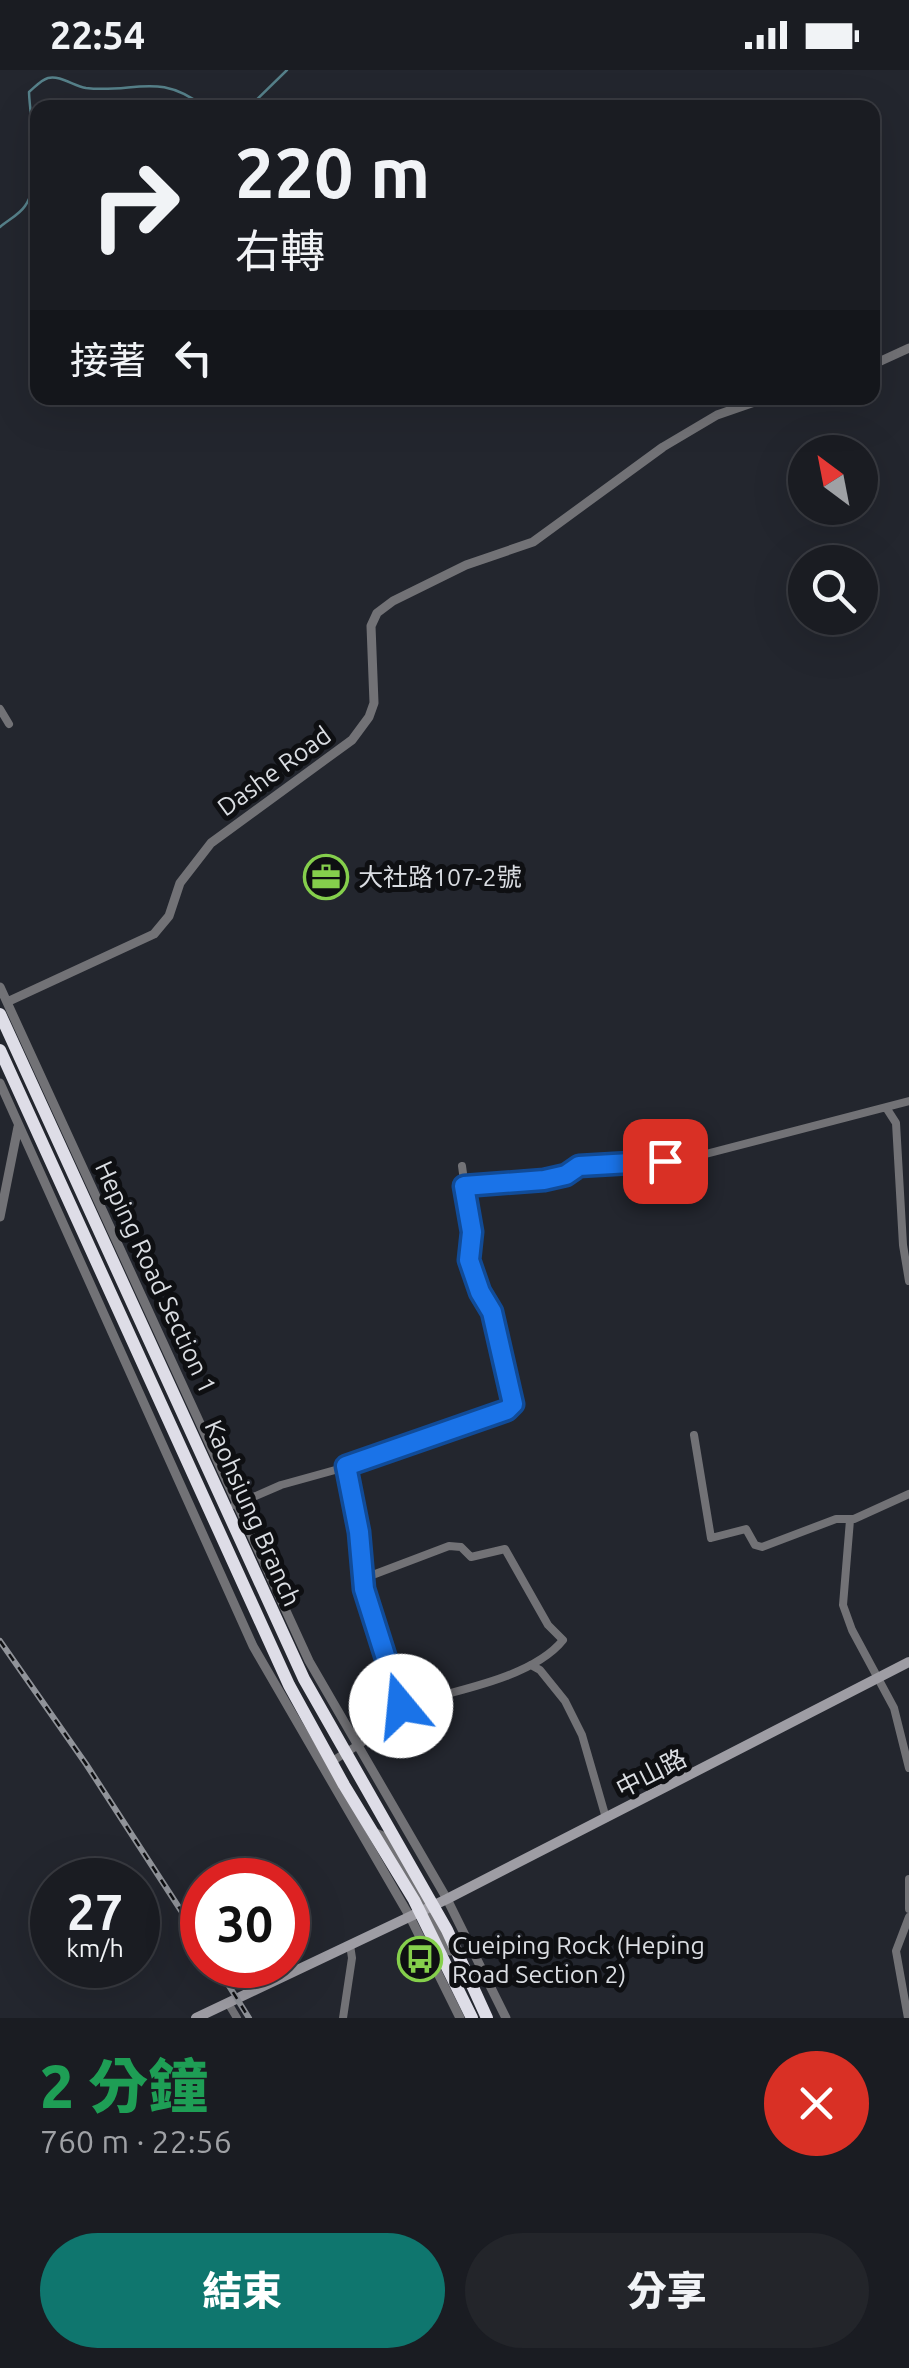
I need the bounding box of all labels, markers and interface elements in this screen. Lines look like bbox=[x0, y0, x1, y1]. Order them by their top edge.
text: 22:54 bbox=[50, 14, 145, 56]
text: 220 m bbox=[235, 133, 430, 211]
icon: right bbox=[70, 140, 200, 270]
text: 右轉 bbox=[235, 225, 325, 276]
icon: left bbox=[166, 330, 221, 385]
text: 接著 bbox=[70, 339, 146, 381]
north arrow bbox=[788, 435, 878, 525]
map controls bbox=[788, 435, 878, 635]
button: search bbox=[788, 545, 878, 635]
street label: Dashe Road bbox=[212, 721, 336, 821]
office icon: 大社路107-2號 bbox=[303, 854, 349, 900]
place label: 大社路107-2號 bbox=[358, 863, 522, 891]
pin bbox=[623, 1119, 708, 1204]
icon: arrive bbox=[638, 1134, 693, 1189]
street label: Heping Road Section 1 bbox=[90, 1157, 222, 1397]
street label: Kaohsiung Branch bbox=[199, 1416, 307, 1610]
position arrow bbox=[349, 1654, 453, 1758]
street label: 中山路 bbox=[611, 1743, 691, 1803]
speed limit sign: 30 bbox=[180, 1858, 310, 1988]
text: 27 bbox=[67, 1883, 123, 1939]
place label: Cueiping Rock (Heping Road Section 2) bbox=[452, 1931, 705, 1988]
text: km/h bbox=[66, 1934, 124, 1962]
bus stop icon: Cueiping Rock (Heping Road Section 2) bbox=[397, 1936, 443, 1982]
button: close bbox=[764, 2051, 869, 2156]
text: 2 分鐘 bbox=[40, 2052, 208, 2119]
text: 760 m · 22:56 bbox=[40, 2123, 232, 2159]
button: 結束 bbox=[40, 2233, 445, 2348]
button: 分享 bbox=[465, 2233, 869, 2348]

